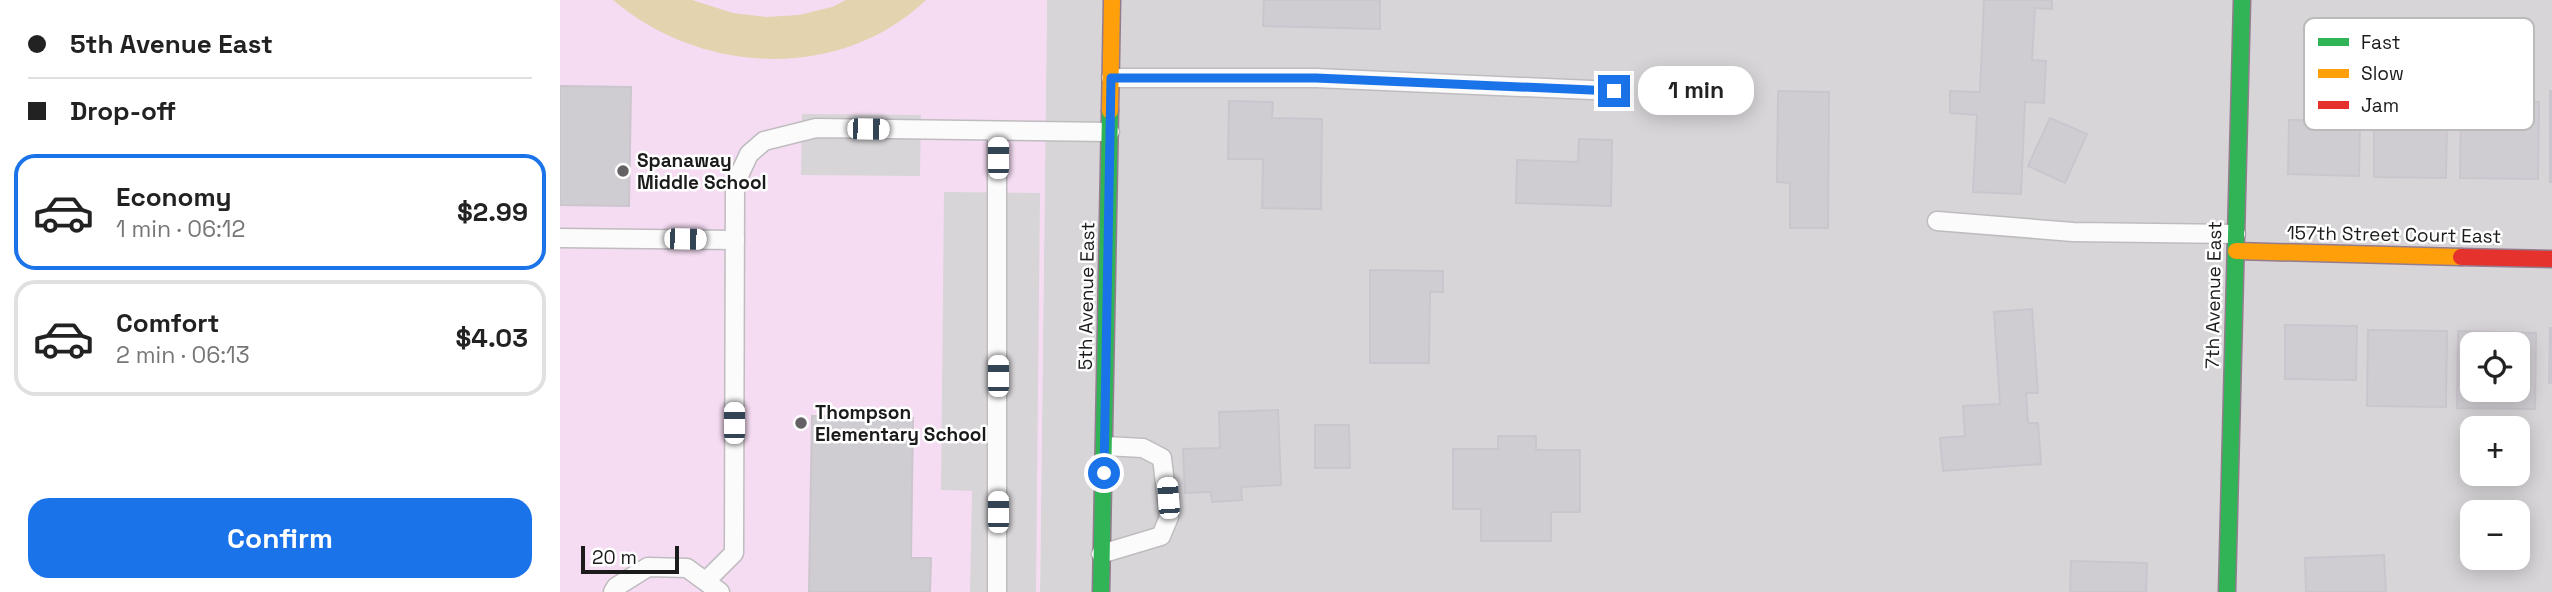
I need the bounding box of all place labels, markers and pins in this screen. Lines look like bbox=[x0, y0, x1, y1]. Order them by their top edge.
place label: Spanaway Middle School bbox=[637, 148, 767, 195]
marker: Spanaway Middle School bbox=[615, 163, 631, 179]
place label: Thompson Elementary School bbox=[815, 400, 987, 447]
marker: Thompson Elementary School bbox=[793, 415, 809, 431]

